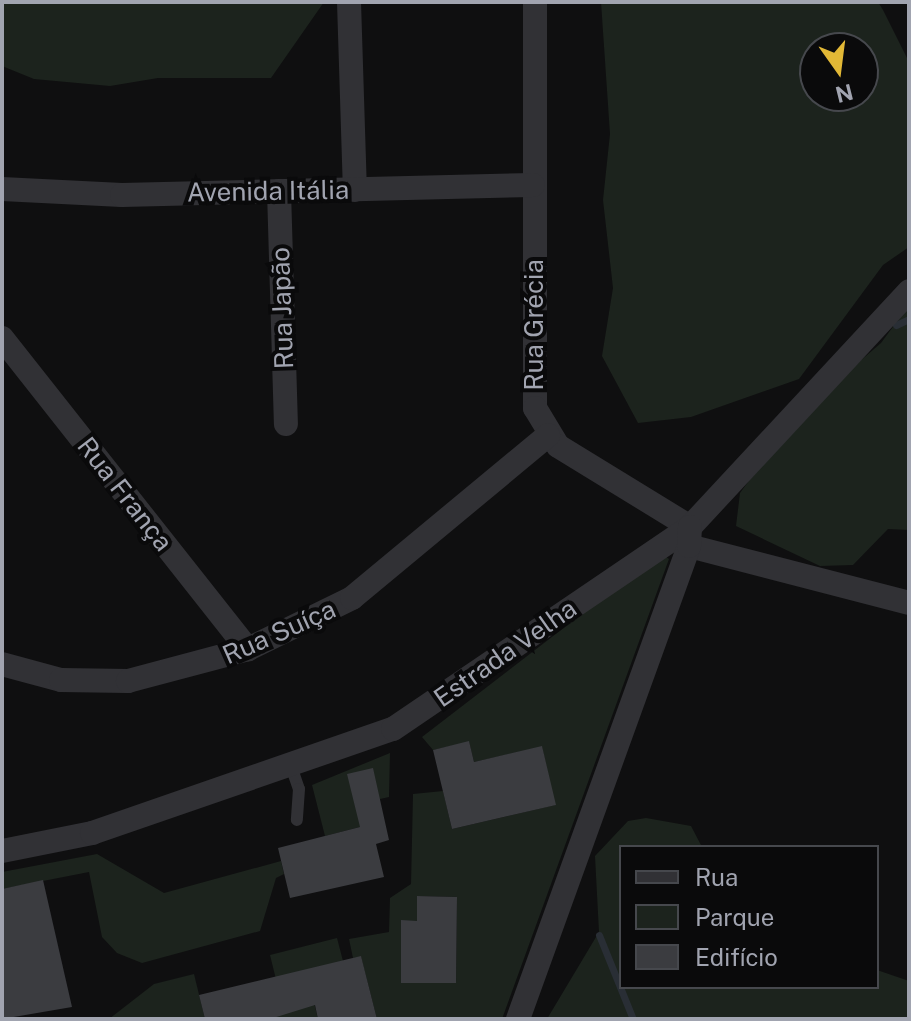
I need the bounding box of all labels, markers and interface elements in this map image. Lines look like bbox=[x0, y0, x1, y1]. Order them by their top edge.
north arrow bbox=[799, 32, 879, 112]
text: N bbox=[833, 79, 856, 108]
street label: Avenida Itália bbox=[187, 174, 349, 208]
street label: Rua Japão bbox=[264, 246, 300, 370]
street label: Rua Grécia bbox=[518, 259, 550, 391]
street label: Rua França bbox=[71, 431, 179, 557]
street label: Estrada Velha bbox=[428, 592, 582, 714]
street label: Rua Suíça bbox=[218, 593, 340, 671]
legend bbox=[619, 845, 879, 989]
text: Rua bbox=[695, 863, 738, 891]
text: Parque bbox=[695, 903, 774, 931]
text: Edifício bbox=[695, 943, 778, 971]

